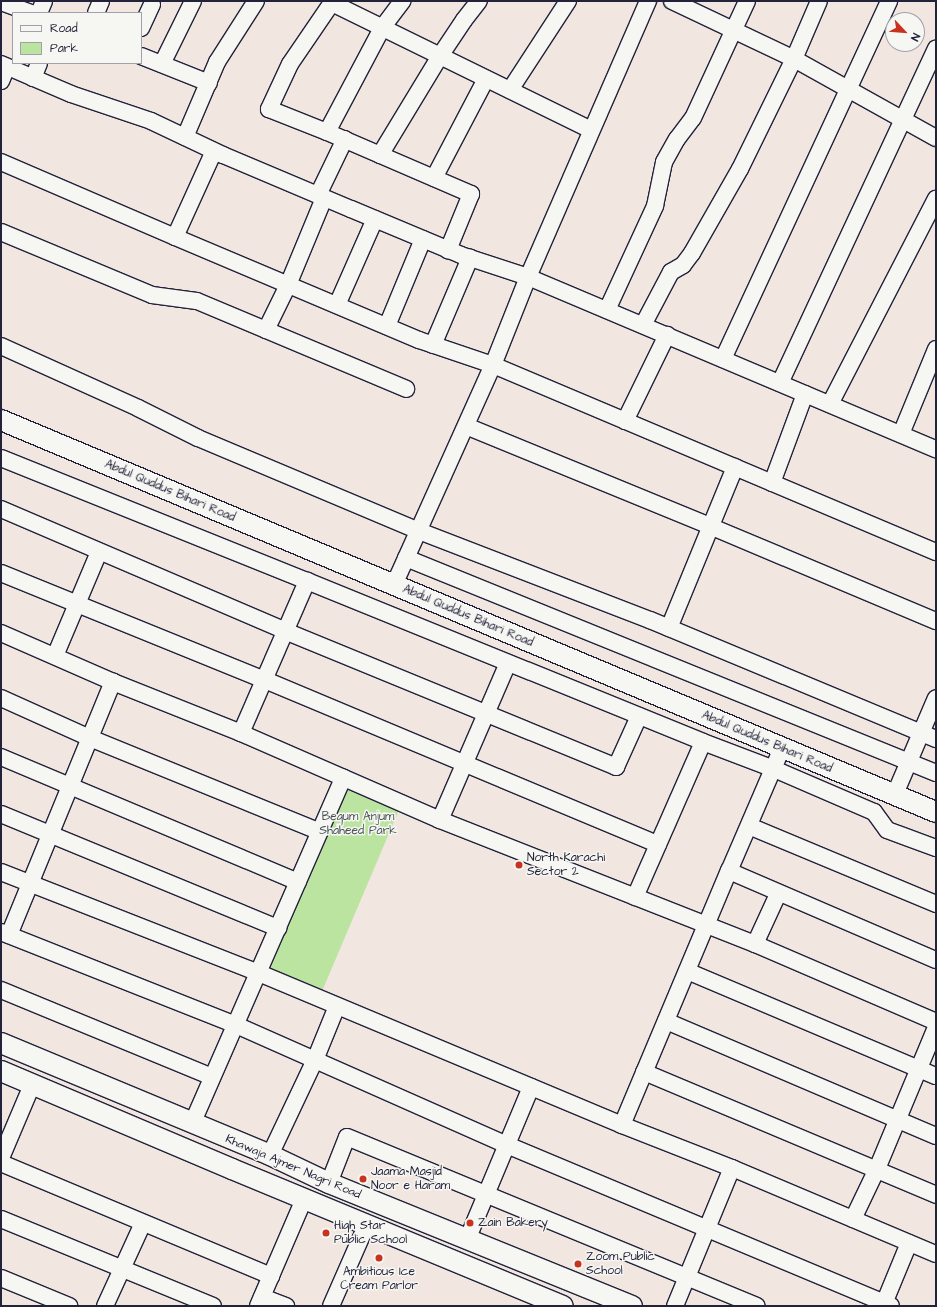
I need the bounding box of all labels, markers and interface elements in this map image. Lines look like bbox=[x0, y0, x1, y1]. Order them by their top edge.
legend bbox=[12, 12, 142, 64]
north arrow bbox=[885, 12, 925, 52]
text: Road bbox=[50, 20, 78, 37]
text: N bbox=[907, 31, 924, 43]
text: Park bbox=[50, 40, 78, 57]
street label: Abdul Quddus Bihari Road bbox=[103, 457, 237, 525]
street label: Abdul Quddus Bihari Road bbox=[401, 582, 535, 650]
street label: Abdul Quddus Bihari Road bbox=[700, 708, 834, 776]
park label: Begum Anjum Shaheed Park bbox=[319, 810, 397, 838]
place label: North Karachi Sector 2 bbox=[527, 851, 605, 879]
marker: North Karachi Sector 2 bbox=[514, 860, 524, 870]
street label: Khawaja Ajmer Nagri Road bbox=[223, 1132, 363, 1202]
place label: Jaama Masjid Noor e Haram bbox=[371, 1165, 450, 1193]
marker: Jaama Masjid Noor e Haram bbox=[358, 1174, 368, 1184]
place label: Zain Bakery bbox=[478, 1216, 548, 1230]
marker: Zain Bakery bbox=[465, 1218, 475, 1228]
place label: High Star Public School bbox=[334, 1219, 407, 1247]
marker: High Star Public School bbox=[321, 1228, 331, 1238]
place label: Zoom Public School bbox=[586, 1250, 655, 1278]
marker: Ambitious Ice Cream Parlor bbox=[374, 1253, 384, 1263]
marker: Zoom Public School bbox=[573, 1259, 583, 1269]
place label: Ambitious Ice Cream Parlor bbox=[340, 1265, 418, 1293]

